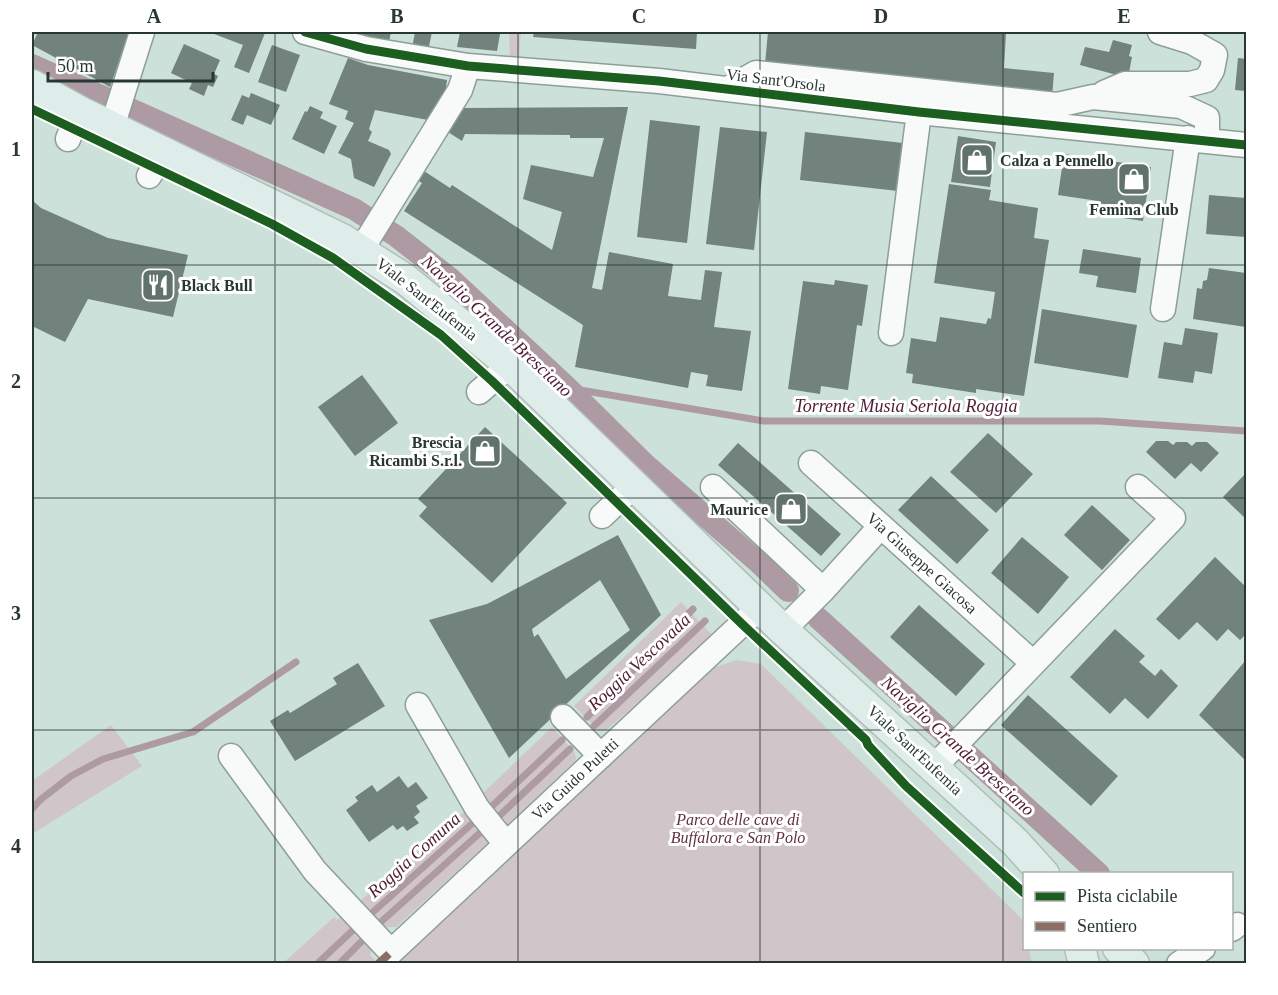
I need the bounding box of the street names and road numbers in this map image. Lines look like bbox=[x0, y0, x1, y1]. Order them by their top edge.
street label: Via Sant'Orsola bbox=[725, 65, 827, 95]
street label: Viale Sant'Eufemia bbox=[373, 254, 481, 344]
street label: Via Giuseppe Giacosa bbox=[863, 509, 980, 618]
street label: Viale Sant'Eufemia bbox=[864, 702, 966, 798]
street label: Via Guido Puletti bbox=[528, 734, 622, 823]

